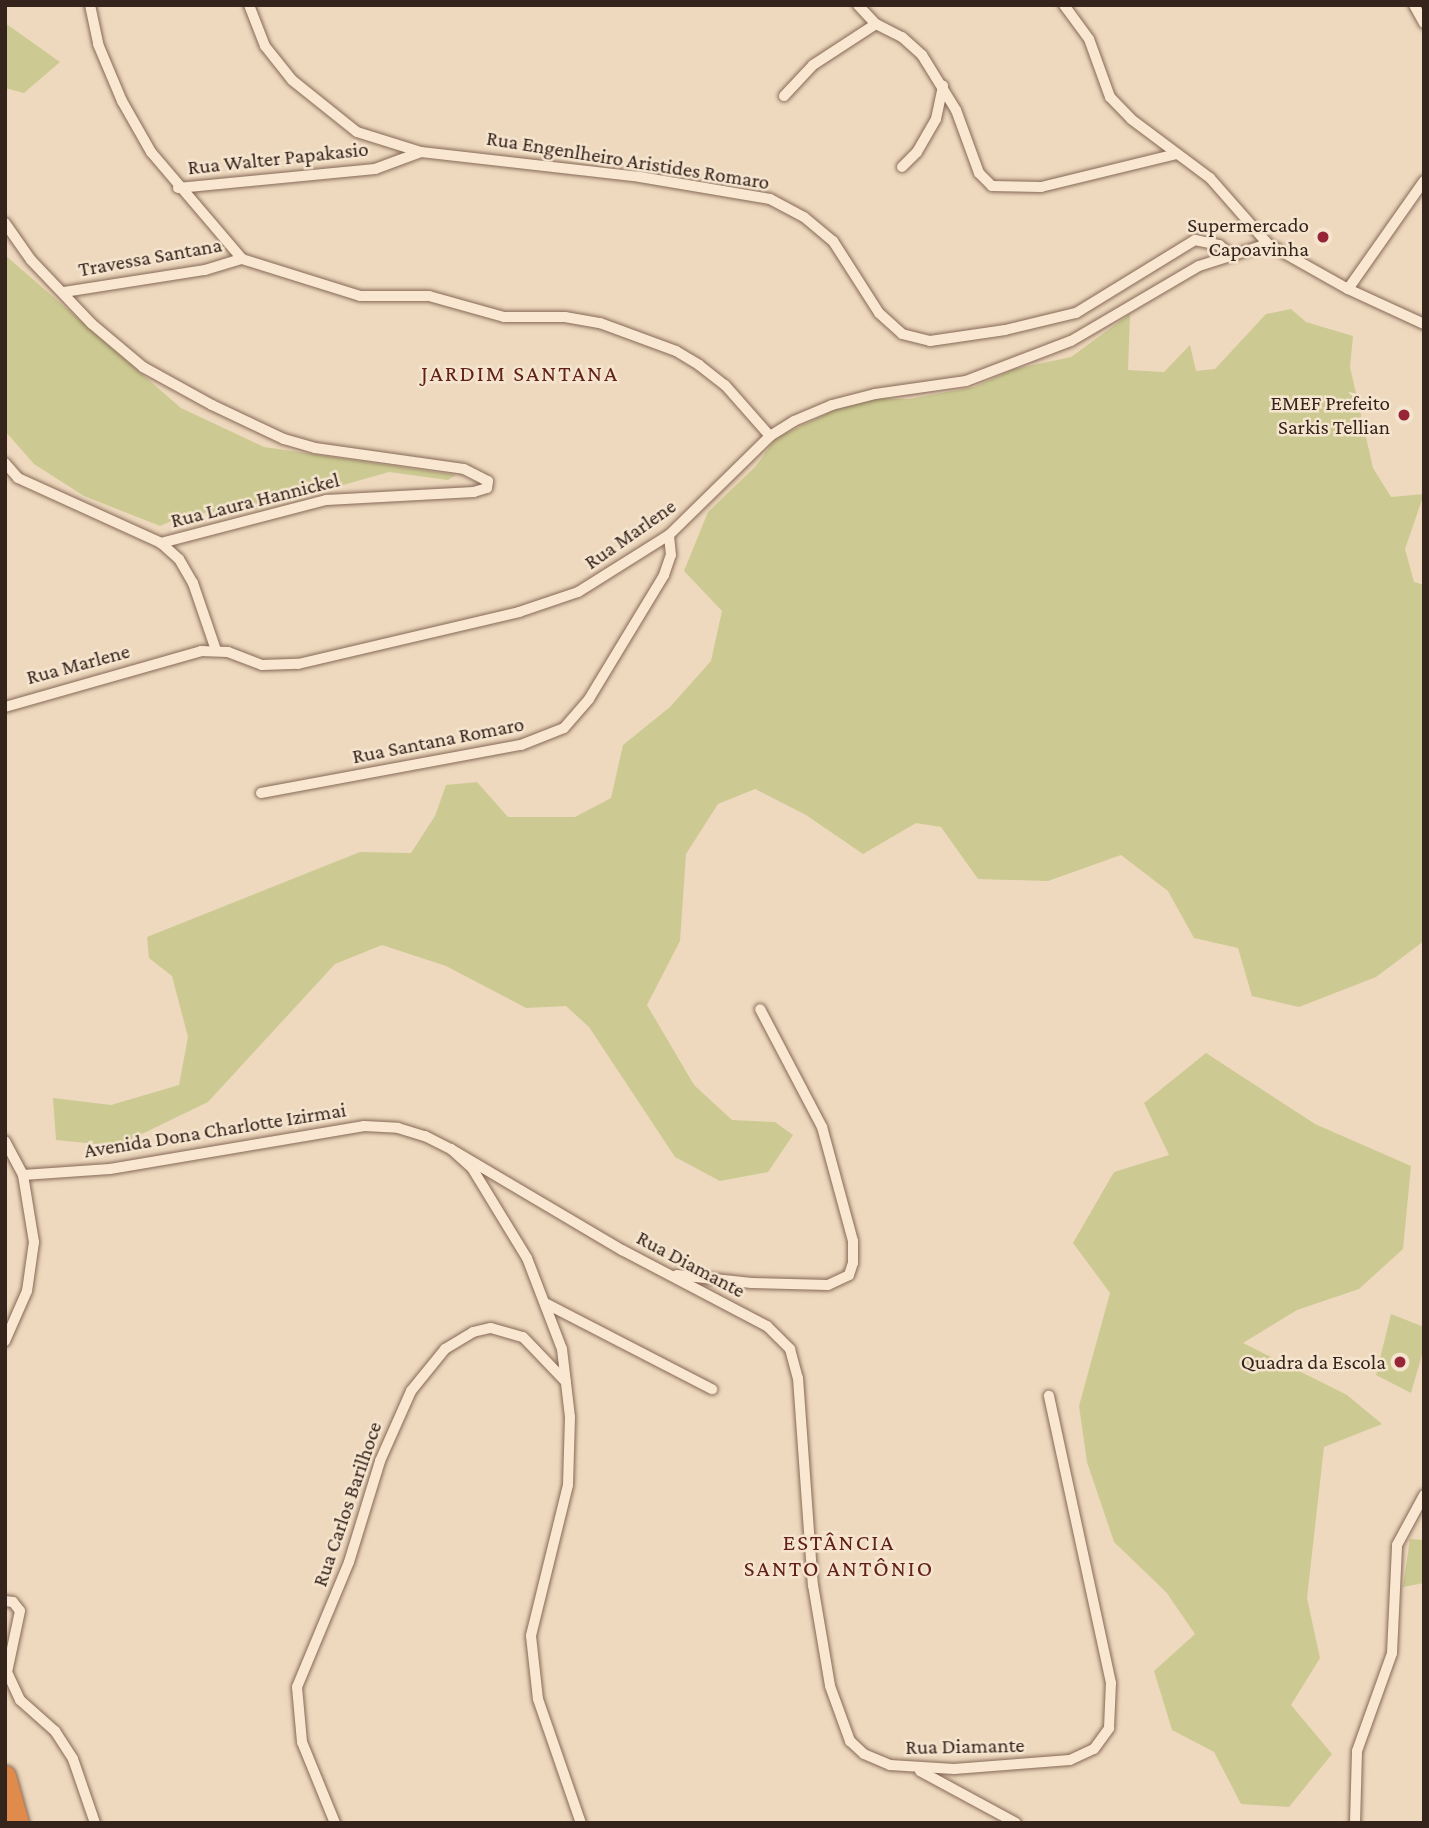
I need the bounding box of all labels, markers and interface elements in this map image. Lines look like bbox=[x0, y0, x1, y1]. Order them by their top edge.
street label: Rua Engenlheiro Aristides Romaro bbox=[485, 125, 771, 195]
street label: Rua Walter Papakasio bbox=[186, 136, 370, 180]
place label: Supermercado Capoavinha bbox=[1187, 212, 1309, 262]
marker: Supermercado Capoavinha bbox=[1315, 229, 1331, 245]
street label: Travessa Santana bbox=[76, 232, 224, 282]
district label: JARDIM SANTANA bbox=[423, 359, 617, 387]
place label: EMEF Prefeito Sarkis Tellian bbox=[1271, 390, 1390, 440]
marker: EMEF Prefeito Sarkis Tellian bbox=[1396, 407, 1412, 423]
street label: Rua Laura Hannickel bbox=[168, 467, 342, 533]
street label: Rua Marlene bbox=[579, 493, 681, 575]
street label: Rua Marlene bbox=[24, 638, 132, 690]
street label: Rua Santana Romaro bbox=[350, 711, 526, 769]
street label: Avenida Dona Charlotte Izirmai bbox=[82, 1097, 348, 1163]
street label: Rua Diamante bbox=[632, 1225, 750, 1303]
place label: Quadra da Escola bbox=[1241, 1349, 1386, 1375]
marker: Quadra da Escola bbox=[1392, 1354, 1408, 1370]
street label: Rua Carlos Barilhoce bbox=[307, 1418, 387, 1590]
district label: ESTÂNCIA SANTO ANTÔNIO bbox=[745, 1528, 933, 1582]
street label: Rua Diamante bbox=[905, 1732, 1025, 1760]

